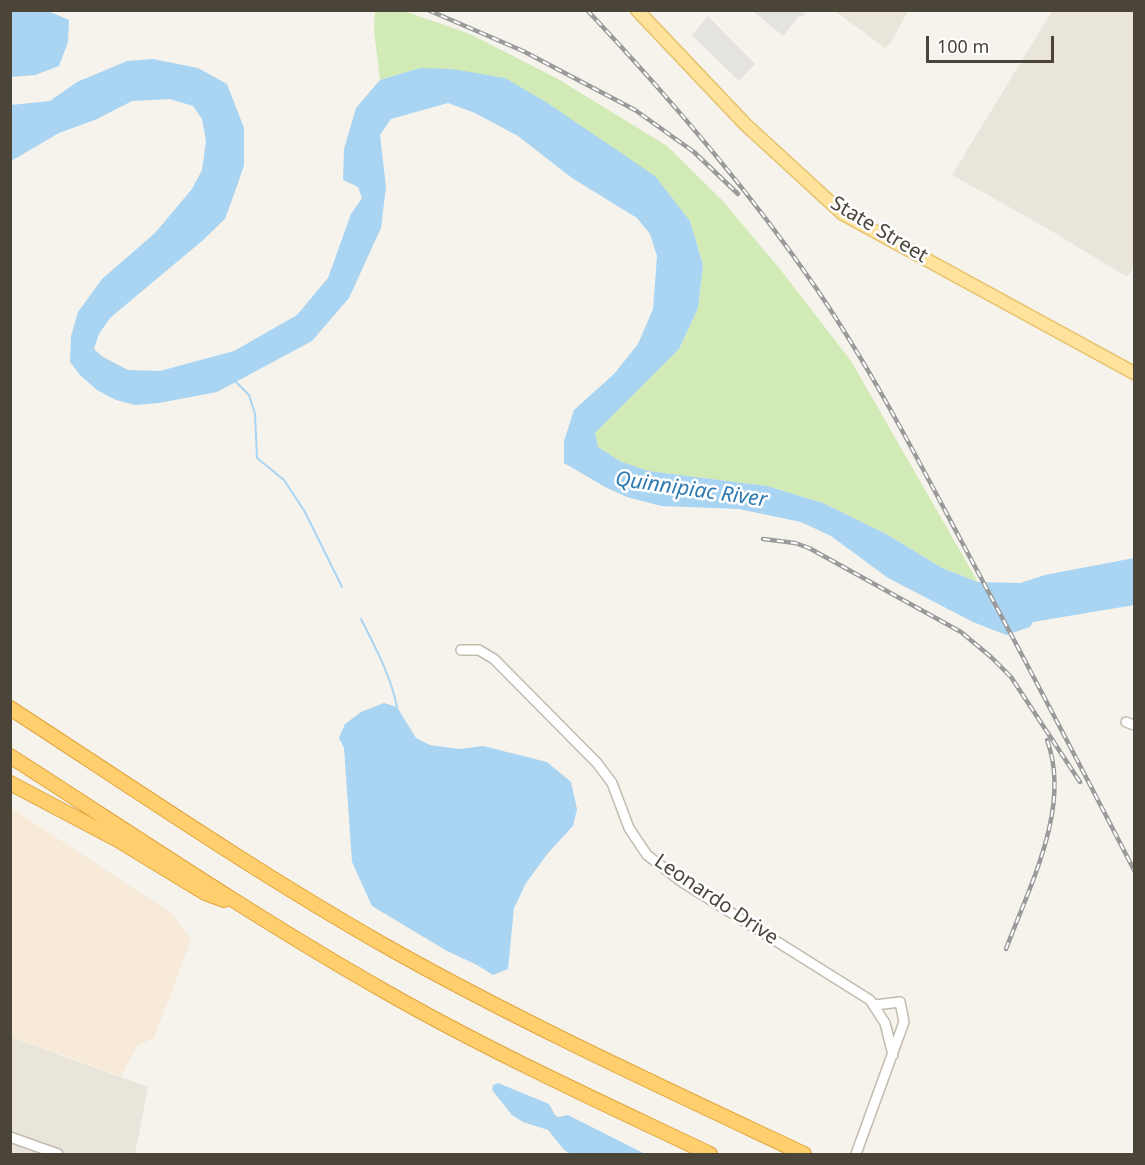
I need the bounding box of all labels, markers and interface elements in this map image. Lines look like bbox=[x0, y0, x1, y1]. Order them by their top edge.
scale bar bbox=[929, 24, 1056, 62]
text: 100 m bbox=[937, 34, 989, 58]
street label: State Street bbox=[826, 192, 932, 268]
water label: Quinnipiac River bbox=[613, 467, 769, 513]
street label: Leonardo Drive bbox=[649, 850, 783, 950]

